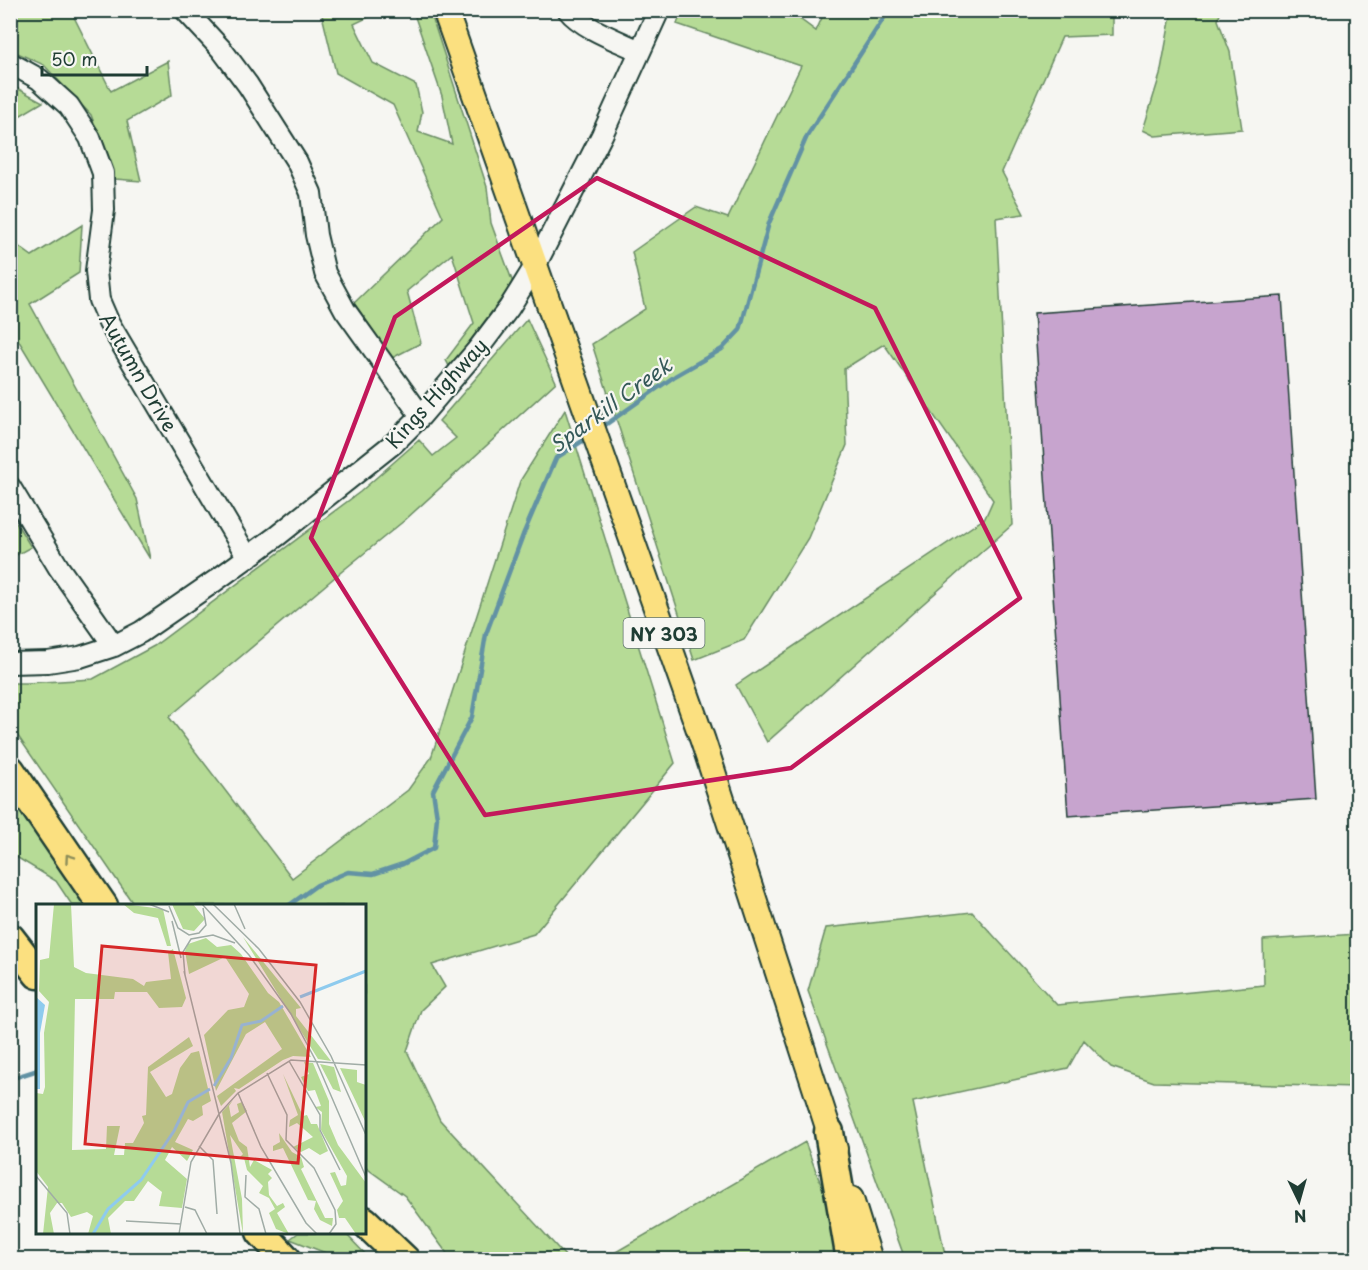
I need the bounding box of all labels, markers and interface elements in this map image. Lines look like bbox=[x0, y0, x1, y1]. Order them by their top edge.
scale bar bbox=[42, 39, 147, 77]
text: 50 m bbox=[51, 45, 98, 72]
street label: Autumn Drive bbox=[93, 307, 185, 437]
street label: Kings Highway bbox=[378, 331, 494, 455]
water label: Sparkill Creek bbox=[542, 348, 679, 459]
road number: NY 303 bbox=[624, 618, 704, 648]
one-way arrow bbox=[65, 853, 76, 864]
inset map bbox=[36, 904, 366, 1234]
north arrow bbox=[1269, 1171, 1329, 1231]
text: N bbox=[1293, 1204, 1308, 1229]

